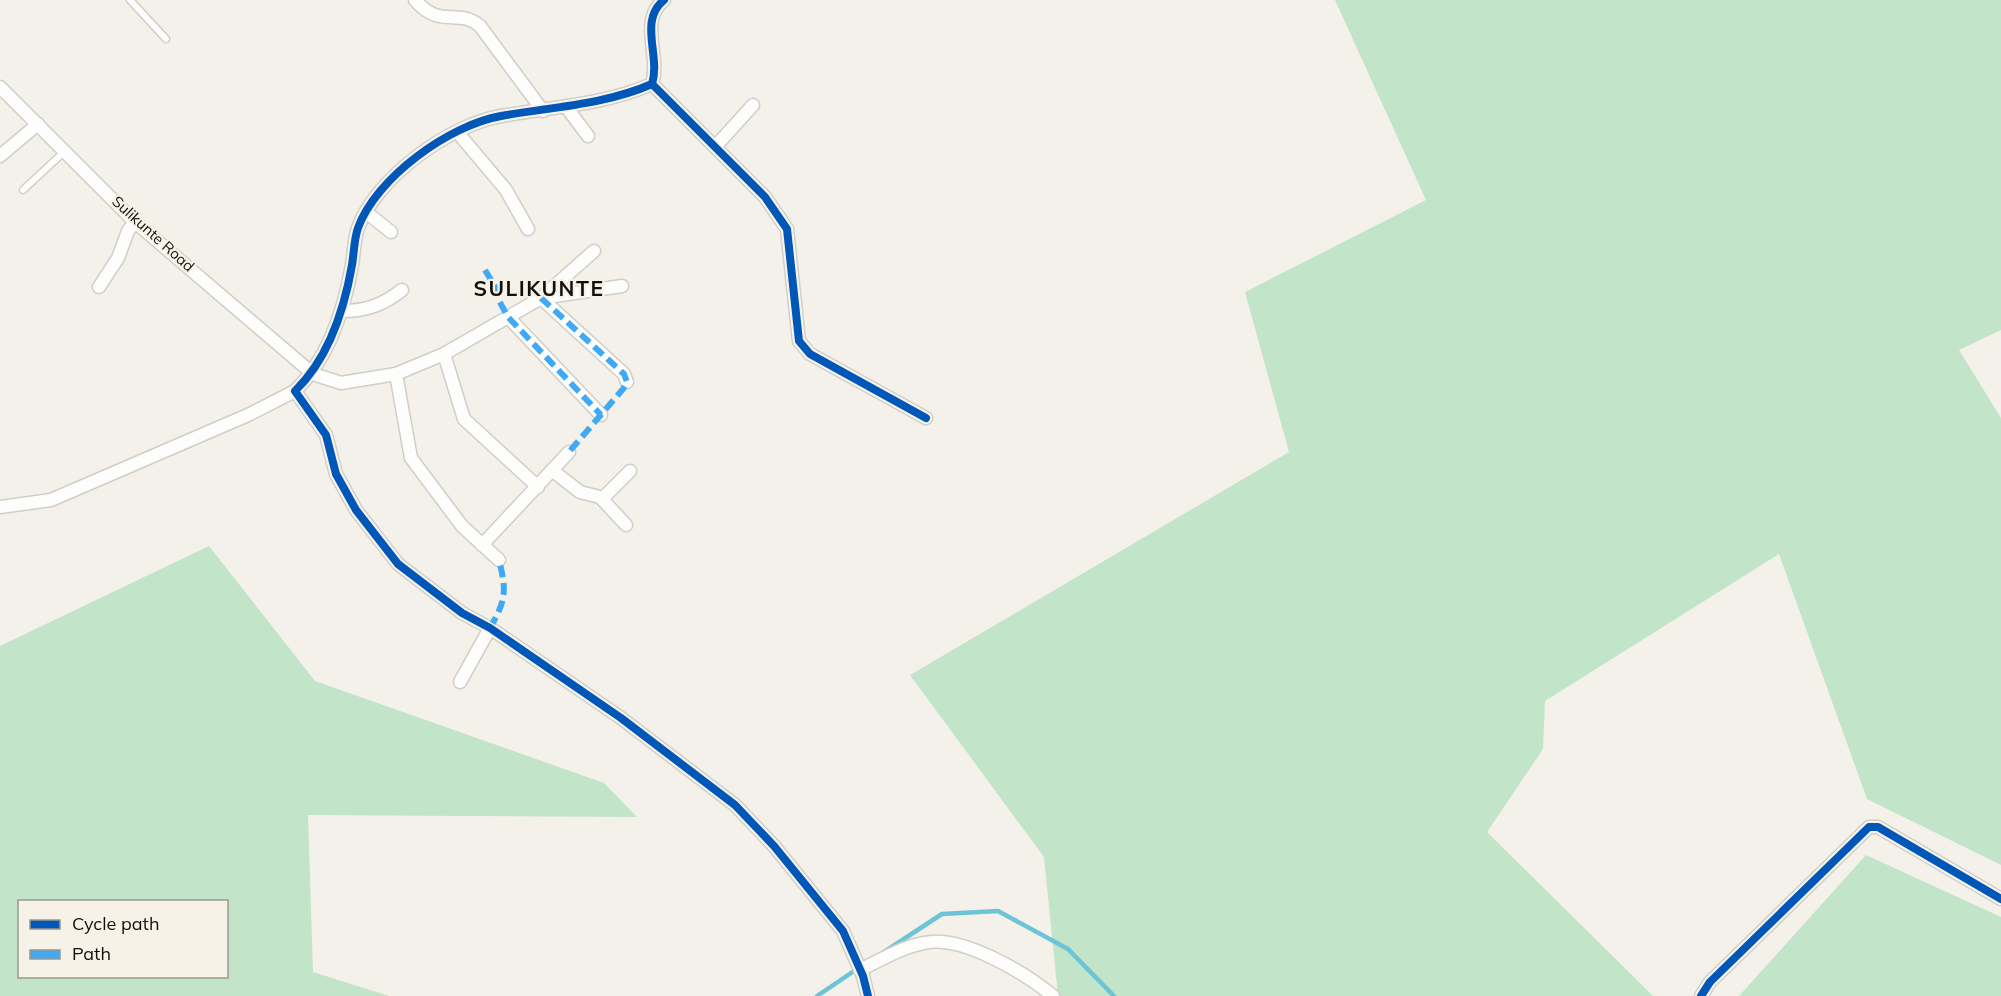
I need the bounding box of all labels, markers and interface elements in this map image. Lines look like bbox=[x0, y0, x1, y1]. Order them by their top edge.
street label: Sulikunte Road bbox=[108, 192, 198, 276]
district label: SULIKUNTE bbox=[474, 275, 604, 301]
legend bbox=[18, 900, 228, 978]
text: Cycle path bbox=[72, 912, 159, 935]
text: Path bbox=[72, 942, 111, 965]

